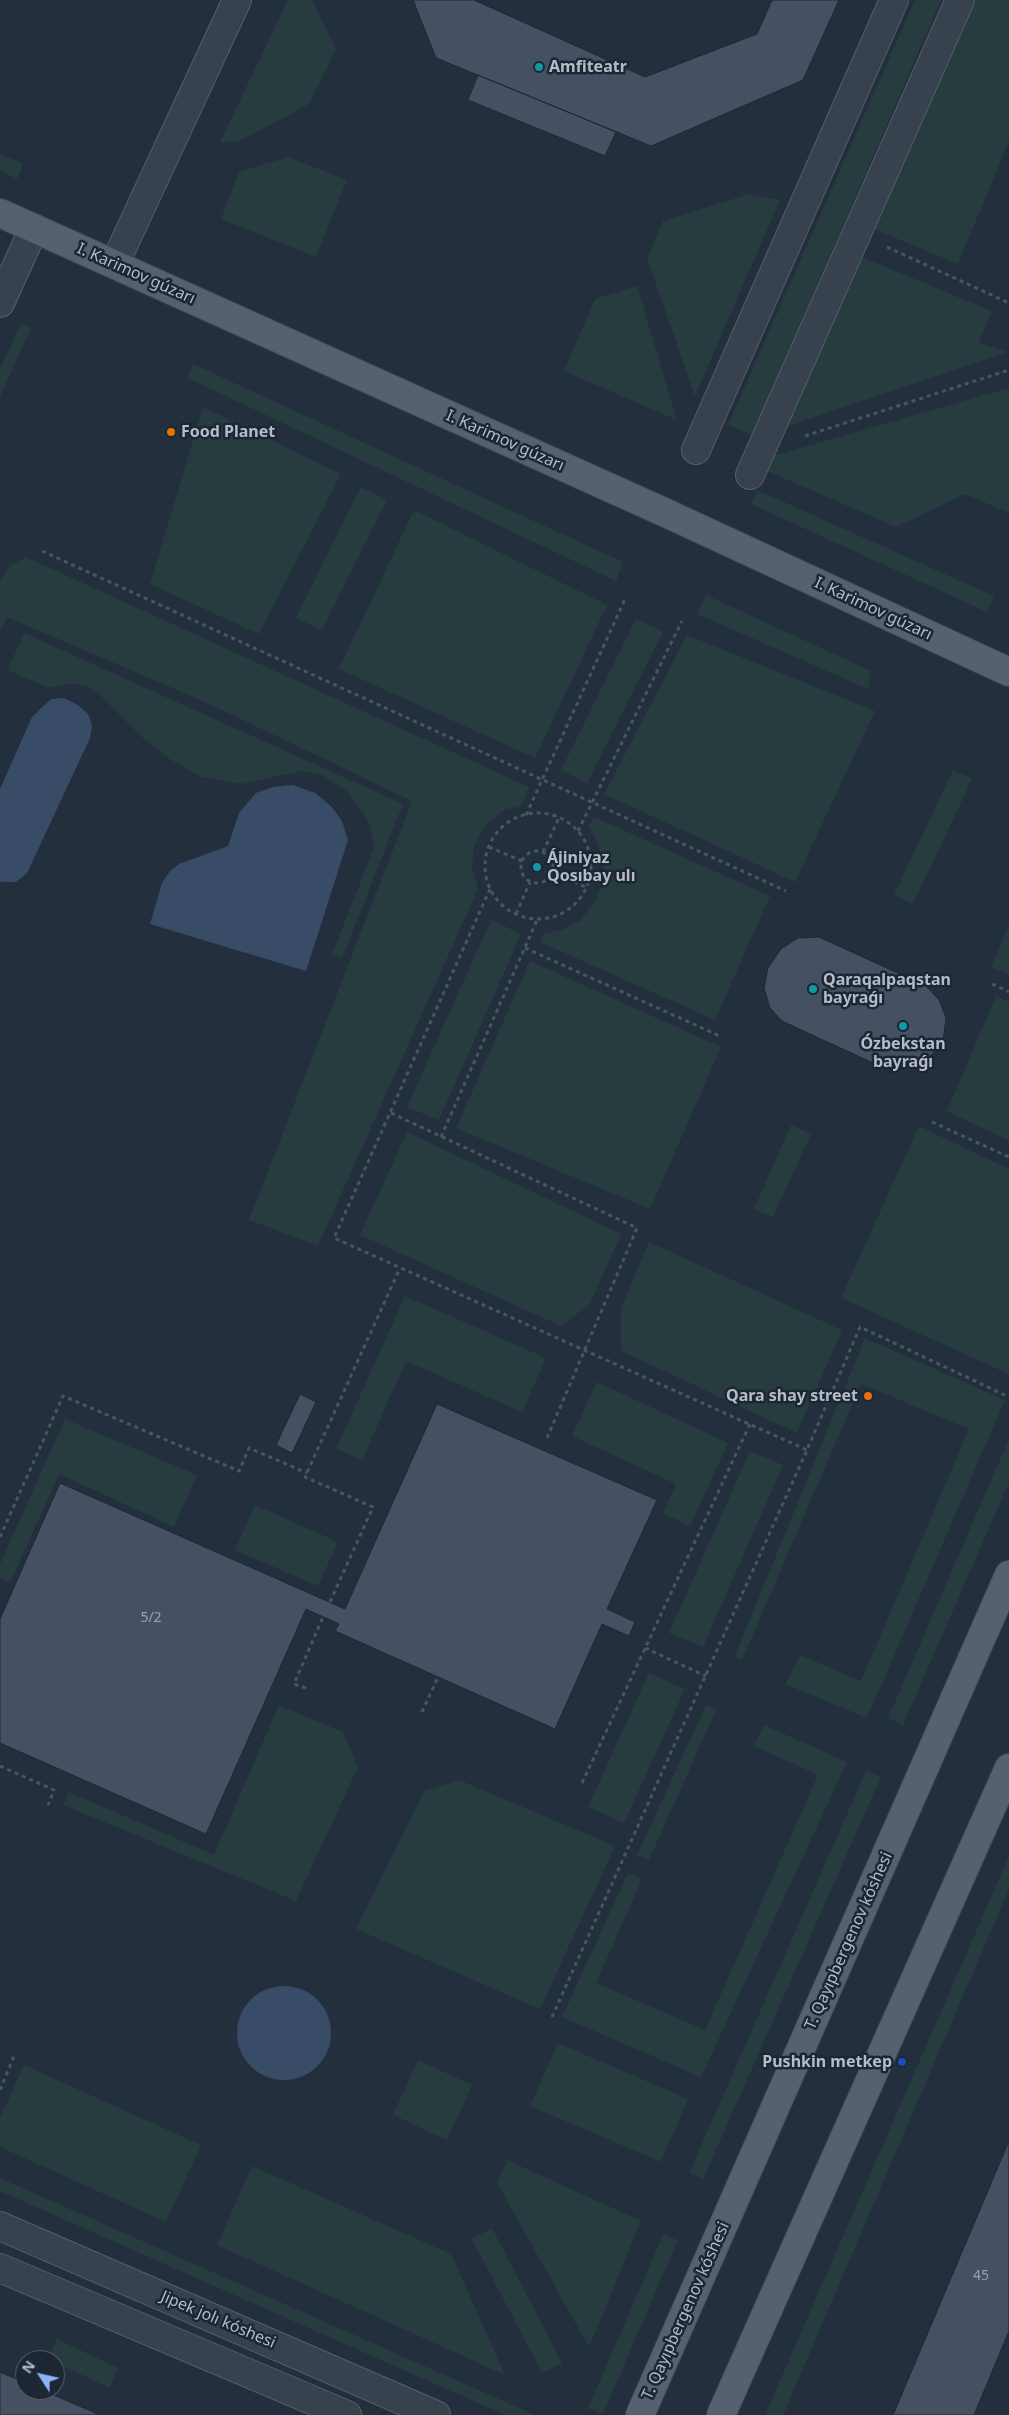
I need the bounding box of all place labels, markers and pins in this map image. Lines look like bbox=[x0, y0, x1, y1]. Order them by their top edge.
place label: Amfiteatr bbox=[549, 57, 627, 77]
marker: Amfiteatr bbox=[533, 61, 545, 73]
place label: Food Planet bbox=[181, 422, 275, 442]
marker: Food Planet bbox=[165, 426, 177, 438]
place label: Ájiniyaz Qosıbay ulı bbox=[547, 848, 635, 886]
marker: Ájiniyaz Qosıbay ulı bbox=[531, 861, 543, 873]
place label: Qaraqalpaqstan bayraǵı bbox=[823, 970, 951, 1008]
marker: Qaraqalpaqstan bayraǵı bbox=[807, 983, 819, 995]
marker: Ózbekstan bayraǵı bbox=[897, 1020, 909, 1032]
place label: Ózbekstan bayraǵı bbox=[860, 1034, 946, 1072]
place label: Qara shay street bbox=[726, 1386, 858, 1406]
marker: Qara shay street bbox=[862, 1390, 874, 1402]
place label: Pushkin metkep bbox=[762, 2052, 892, 2072]
marker: Pushkin metkep bbox=[896, 2056, 908, 2068]

